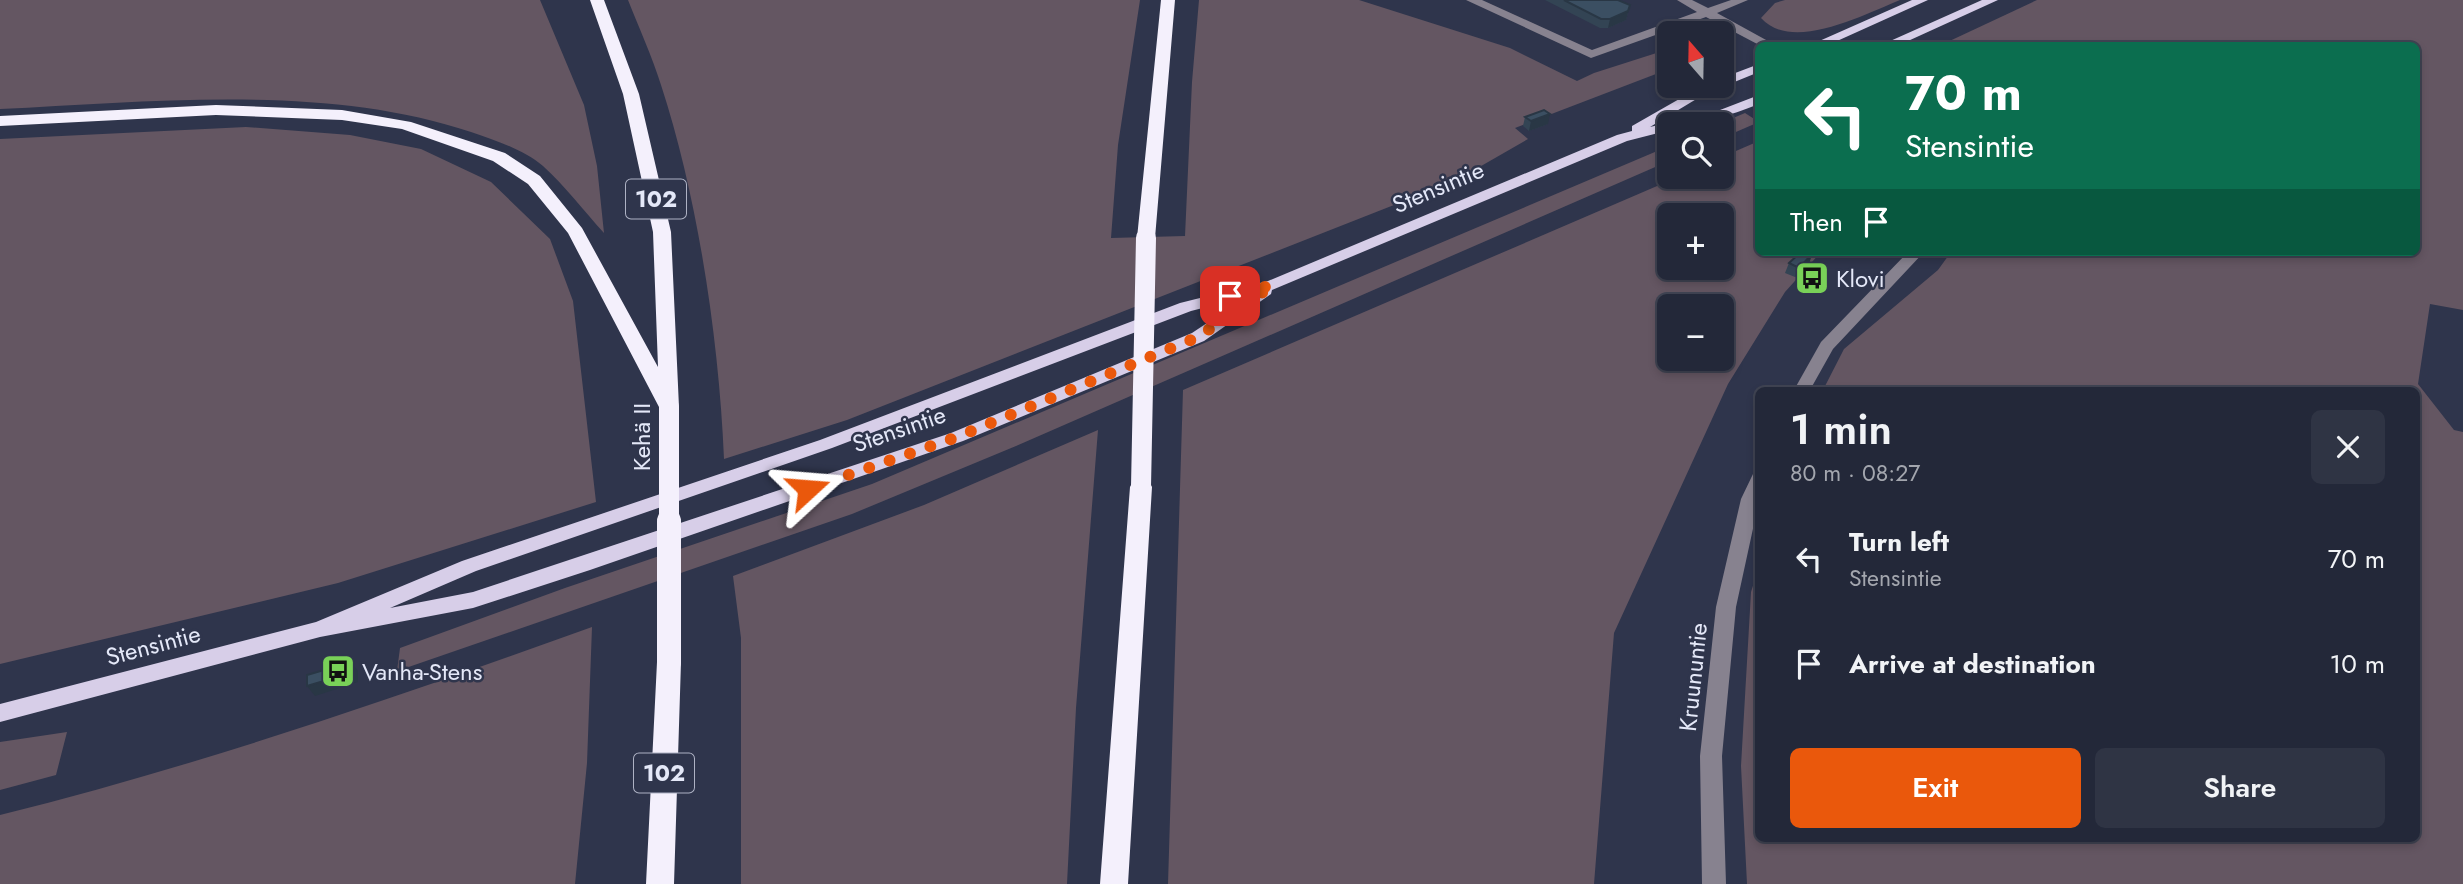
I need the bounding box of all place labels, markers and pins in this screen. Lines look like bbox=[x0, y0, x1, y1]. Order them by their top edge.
bus stop icon: Klovi bbox=[1793, 259, 1831, 297]
place label: Klovi bbox=[1836, 261, 1885, 296]
pin bbox=[1200, 266, 1260, 326]
bus stop icon: Vanha-Stens bbox=[319, 652, 357, 690]
place label: Vanha-Stens bbox=[362, 654, 482, 689]

